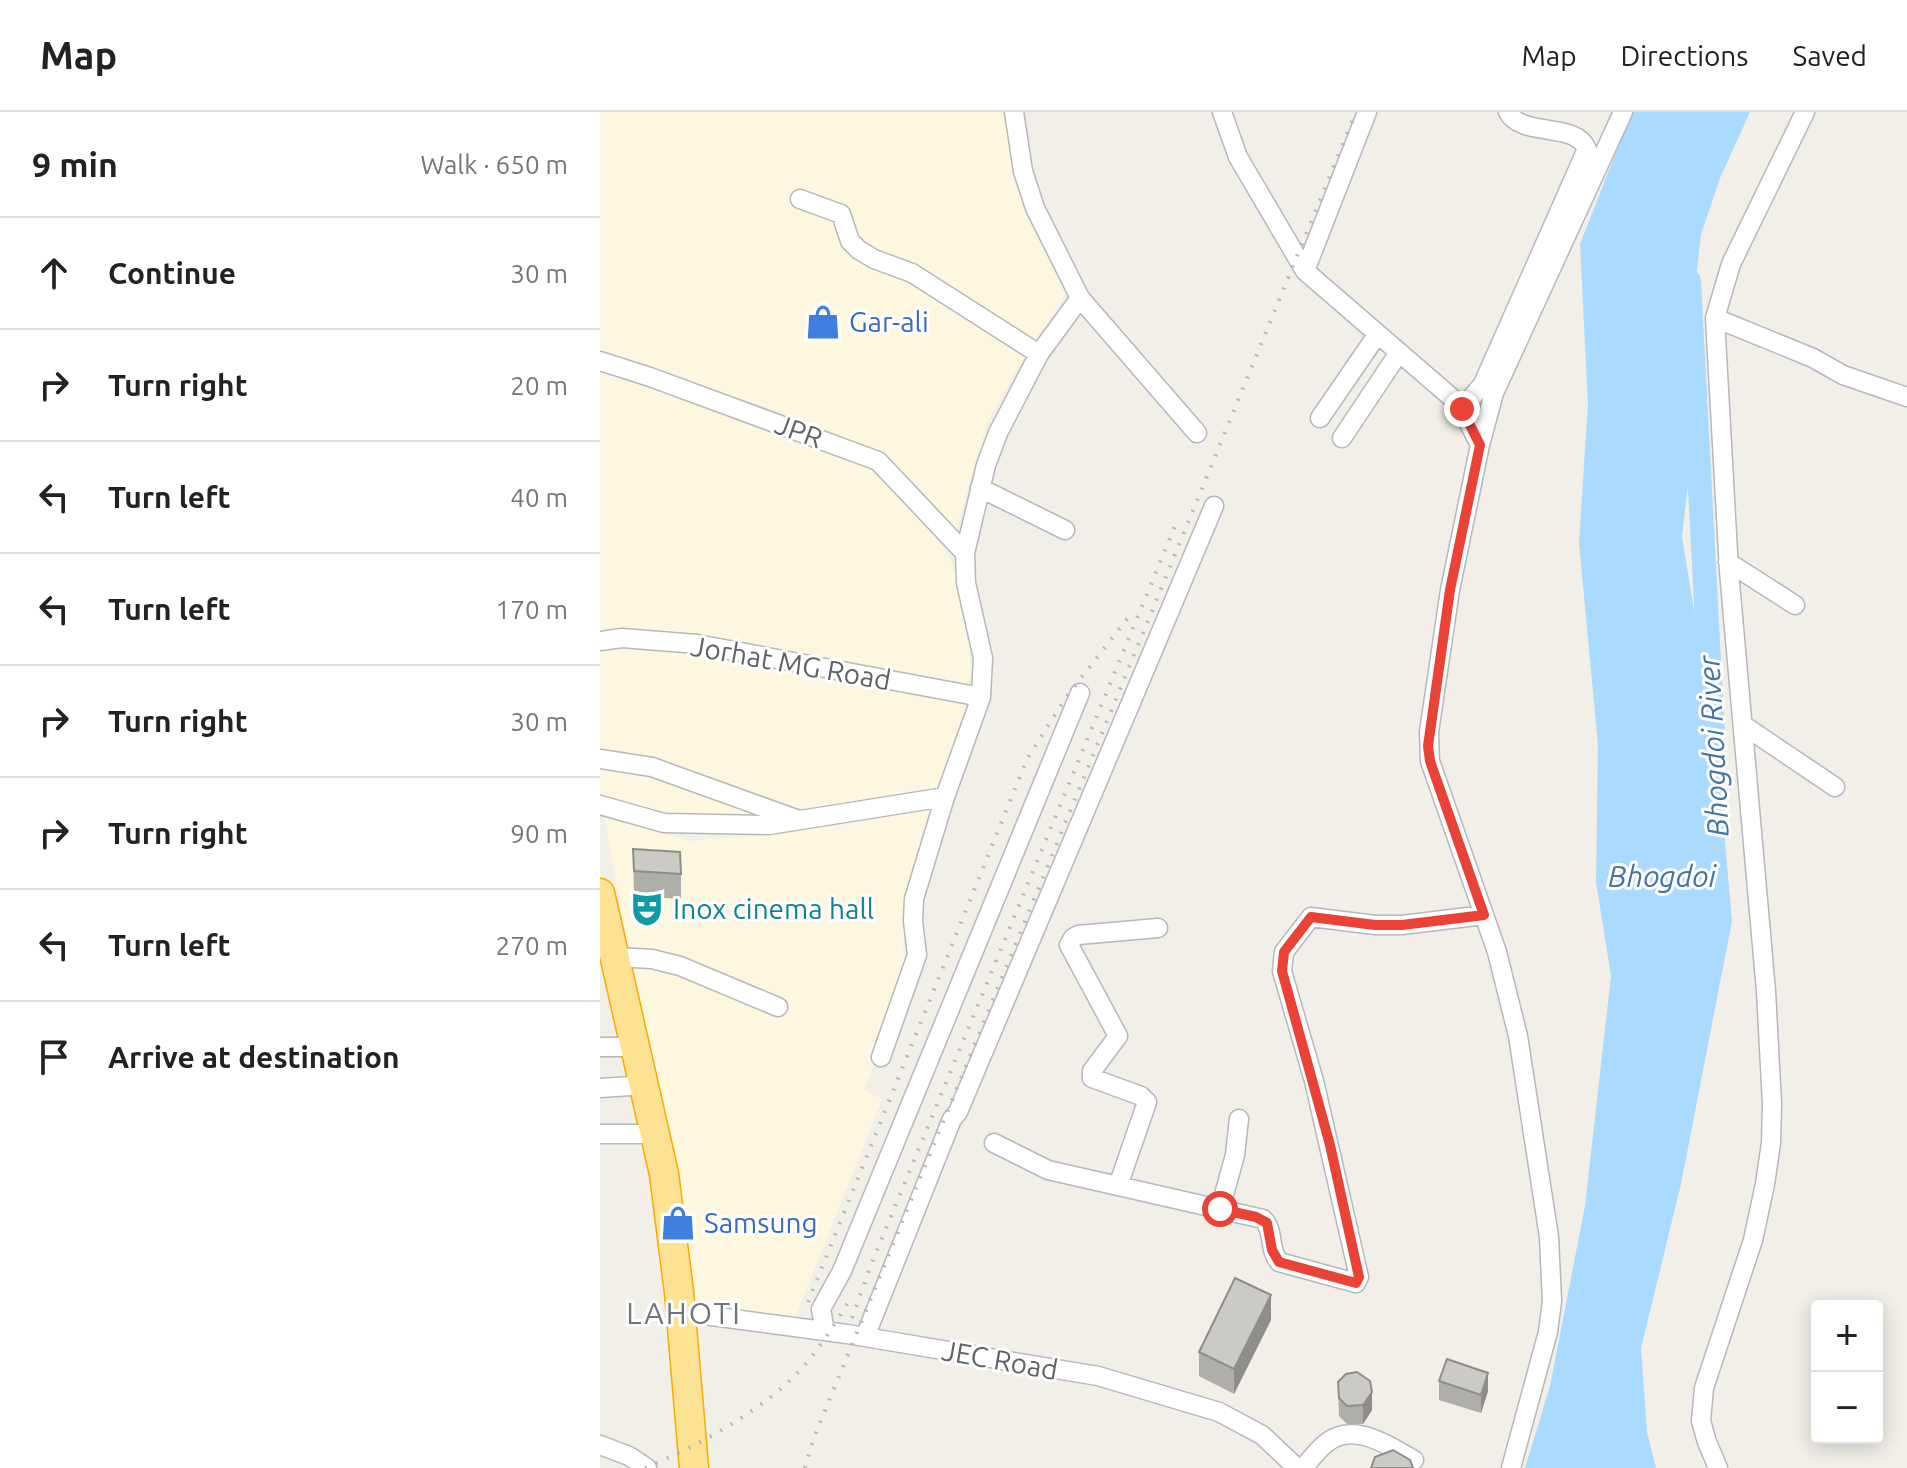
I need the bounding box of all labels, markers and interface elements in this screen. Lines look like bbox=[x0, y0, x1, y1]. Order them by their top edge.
text: Map bbox=[40, 34, 117, 76]
text: Map bbox=[1521, 40, 1577, 71]
text: Directions bbox=[1621, 40, 1748, 71]
text: Saved bbox=[1792, 40, 1867, 71]
text: 9 min bbox=[32, 145, 118, 183]
text: Walk · 650 m bbox=[420, 150, 568, 179]
icon: ahead bbox=[32, 251, 76, 295]
text: Continue bbox=[108, 256, 236, 290]
text: 30 m bbox=[510, 259, 568, 288]
shop icon: Gar-ali bbox=[804, 303, 842, 341]
place label: Gar-ali bbox=[849, 306, 929, 337]
icon: right bbox=[32, 363, 76, 407]
text: Turn right bbox=[108, 368, 248, 402]
text: 20 m bbox=[510, 371, 568, 400]
route end bbox=[1444, 391, 1480, 427]
street label: JPR bbox=[771, 408, 827, 453]
icon: left bbox=[32, 475, 76, 519]
text: Turn left bbox=[108, 480, 230, 514]
text: 40 m bbox=[510, 483, 568, 512]
icon: left bbox=[32, 587, 76, 631]
text: Turn left bbox=[108, 592, 230, 626]
text: 170 m bbox=[496, 595, 568, 624]
street label: Jorhat MG Road bbox=[689, 630, 893, 695]
water label: Bhogdoi River bbox=[1691, 653, 1735, 838]
icon: right bbox=[32, 699, 76, 743]
text: Turn right bbox=[108, 704, 248, 738]
text: 30 m bbox=[510, 707, 568, 736]
icon: right bbox=[32, 811, 76, 855]
text: Turn right bbox=[108, 816, 248, 850]
text: 90 m bbox=[510, 819, 568, 848]
water label: Bhogdoi bbox=[1608, 859, 1718, 893]
theatre icon: Inox cinema hall bbox=[628, 890, 666, 928]
place label: Inox cinema hall bbox=[673, 893, 874, 924]
icon: left bbox=[32, 923, 76, 967]
text: Turn left bbox=[108, 928, 230, 962]
text: 270 m bbox=[496, 931, 568, 960]
icon: arrive bbox=[32, 1035, 76, 1079]
text: Arrive at destination bbox=[108, 1040, 400, 1074]
route start bbox=[1202, 1191, 1238, 1227]
shop icon: Samsung bbox=[659, 1204, 697, 1242]
place label: Samsung bbox=[704, 1207, 818, 1238]
district label: LAHOTI bbox=[626, 1296, 742, 1330]
map controls bbox=[1811, 1300, 1883, 1444]
button: + bbox=[1811, 1300, 1883, 1372]
street label: JEC Road bbox=[940, 1334, 1060, 1385]
button: − bbox=[1811, 1372, 1883, 1444]

